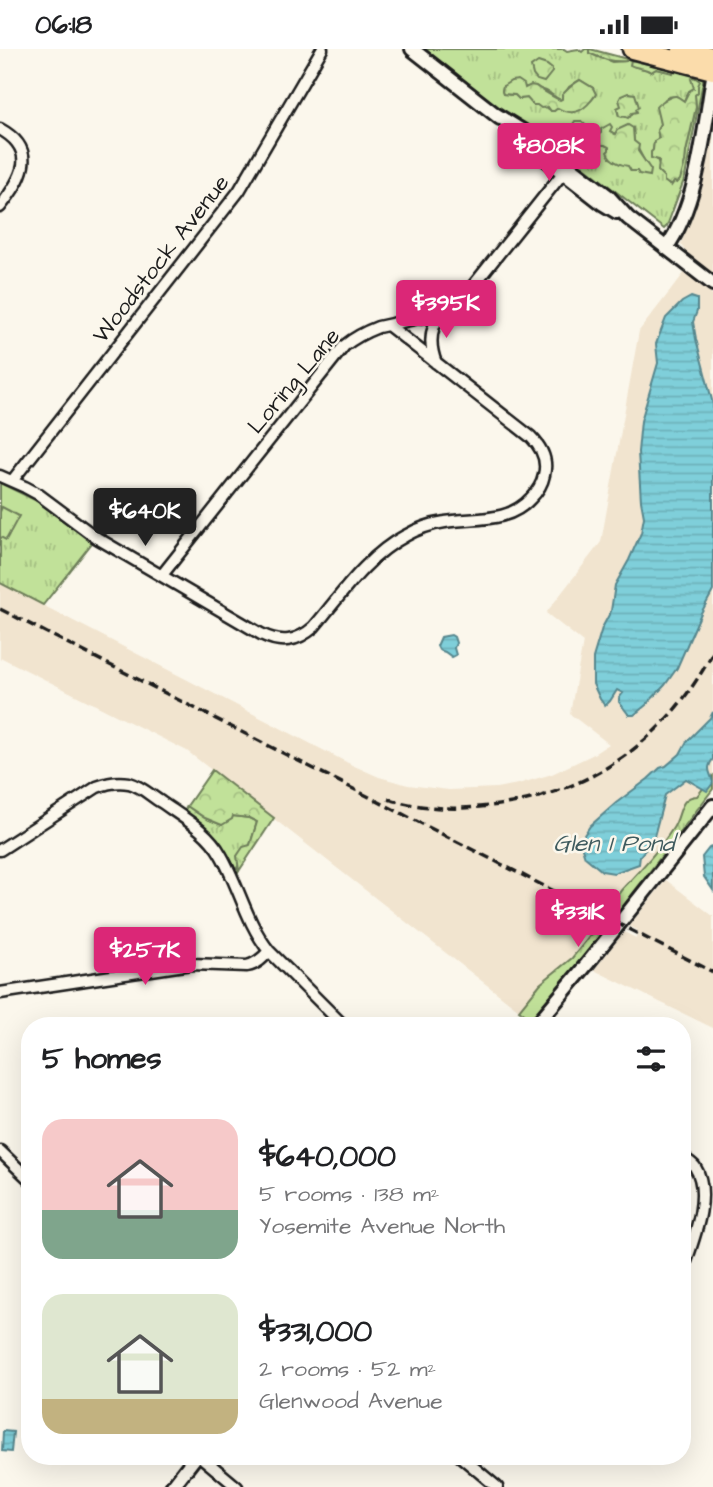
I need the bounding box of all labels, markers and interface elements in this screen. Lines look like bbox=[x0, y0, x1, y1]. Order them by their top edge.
text: 06:18 bbox=[35, 7, 92, 43]
pin: $808K bbox=[500, 123, 598, 183]
text: $808K bbox=[513, 130, 585, 162]
street label: Woodstock Avenue bbox=[85, 168, 237, 350]
pin: $395K bbox=[397, 281, 495, 340]
text: $395K bbox=[412, 287, 480, 319]
street label: Loring Lane bbox=[240, 321, 349, 441]
pin: $640K bbox=[96, 489, 194, 548]
text: $640K bbox=[109, 495, 181, 527]
water label: Glen 1 Pond bbox=[554, 827, 679, 861]
pin: $331K bbox=[529, 890, 627, 949]
text: $331K bbox=[551, 896, 605, 928]
pin: $257K bbox=[96, 927, 194, 987]
text: $257K bbox=[110, 934, 180, 966]
text: 5 homes bbox=[42, 1038, 162, 1080]
icon: filters bbox=[632, 1040, 670, 1078]
text: $640,000 bbox=[259, 1136, 396, 1178]
icon: home bbox=[98, 1147, 182, 1231]
text: 5 rooms · 138 m² bbox=[259, 1178, 439, 1210]
text: Yosemite Avenue North bbox=[259, 1210, 505, 1242]
text: $331,000 bbox=[259, 1311, 372, 1353]
icon: home bbox=[98, 1322, 182, 1406]
text: 2 rooms · 52 m² bbox=[259, 1353, 436, 1385]
text: Glenwood Avenue bbox=[259, 1385, 443, 1417]

